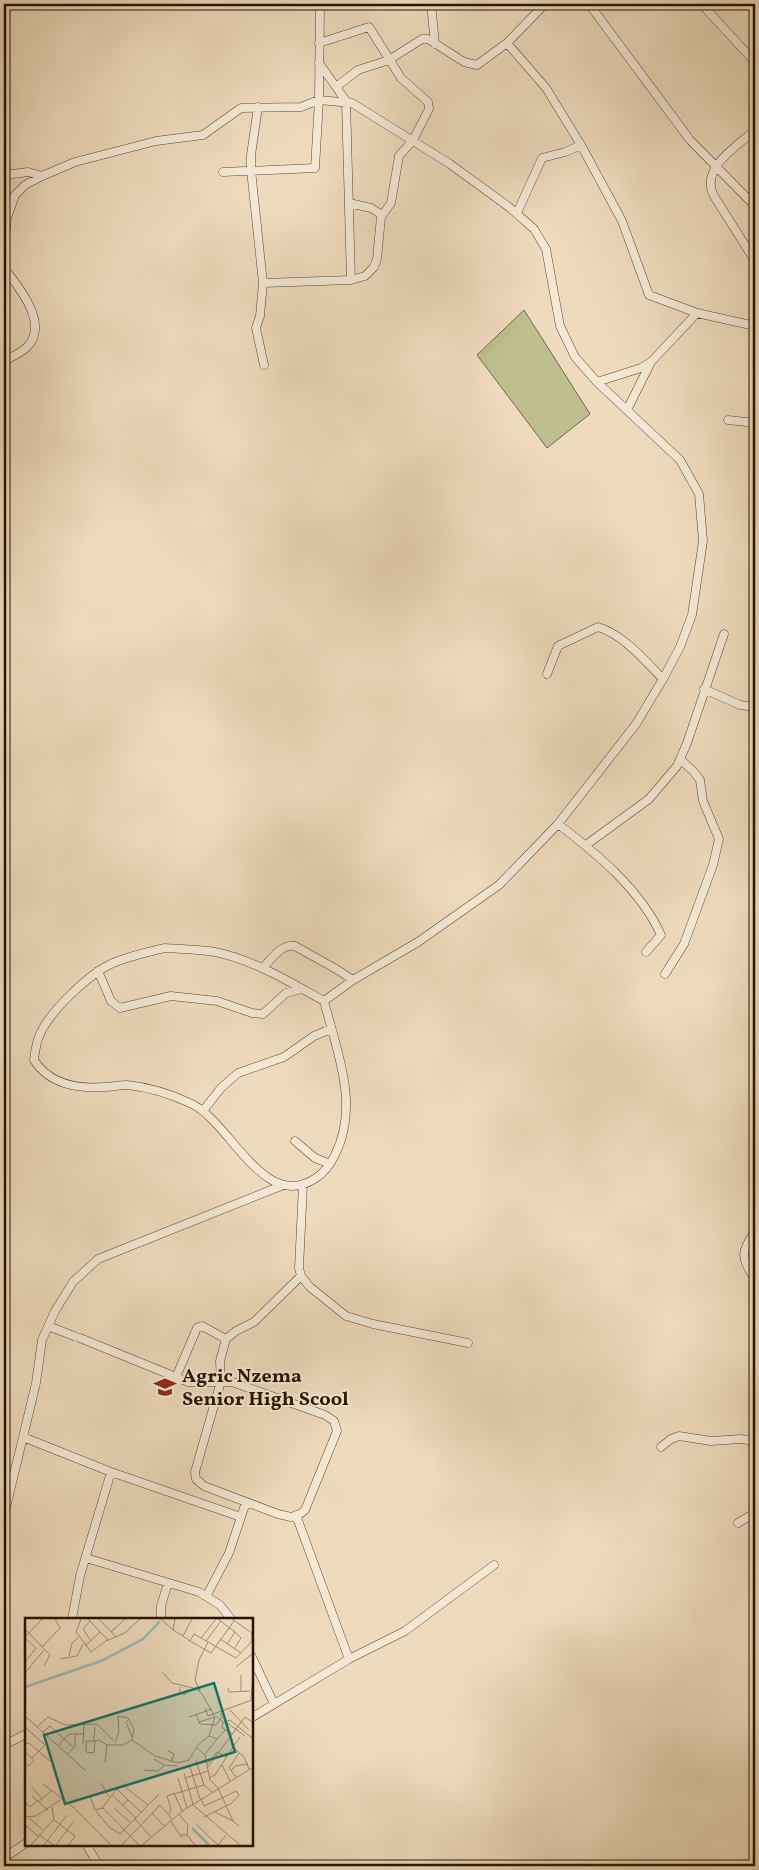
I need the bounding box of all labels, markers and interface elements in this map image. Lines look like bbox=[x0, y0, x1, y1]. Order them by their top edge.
place label: Agric Nzema Senior High Scool bbox=[182, 1363, 349, 1414]
school or university icon: Agric Nzema Senior High Scool bbox=[152, 1374, 178, 1400]
inset map bbox=[25, 1618, 252, 1845]

